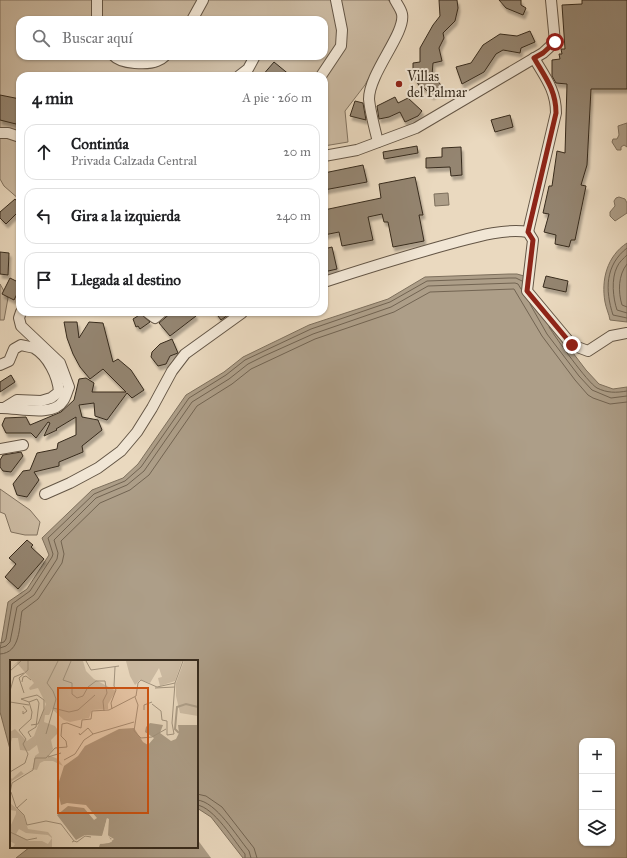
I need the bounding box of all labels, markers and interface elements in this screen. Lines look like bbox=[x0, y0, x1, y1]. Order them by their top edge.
search box bbox=[16, 16, 328, 60]
icon: search bbox=[30, 27, 52, 49]
text: Buscar aquí bbox=[62, 29, 133, 47]
route start bbox=[546, 33, 564, 51]
place label: Villas del Palmar bbox=[406, 68, 468, 101]
marker: Villas del Palmar bbox=[394, 79, 404, 89]
text: 4 min bbox=[32, 88, 73, 109]
text: A pie · 260 m bbox=[242, 90, 312, 106]
text: Continúa bbox=[71, 135, 129, 153]
icon: ahead bbox=[33, 141, 55, 163]
text: 20 m bbox=[283, 144, 311, 160]
text: Privada Calzada Central bbox=[71, 153, 197, 169]
icon: left bbox=[33, 205, 55, 227]
text: Gira a la izquierda bbox=[71, 207, 180, 225]
text: 240 m bbox=[276, 208, 311, 224]
icon: arrive bbox=[33, 269, 55, 291]
text: Llegada al destino bbox=[71, 271, 181, 289]
route end bbox=[563, 336, 581, 354]
inset map bbox=[10, 660, 198, 848]
map controls bbox=[579, 738, 615, 846]
button: + bbox=[579, 738, 615, 774]
button: − bbox=[579, 774, 615, 810]
button: layers bbox=[579, 810, 615, 846]

